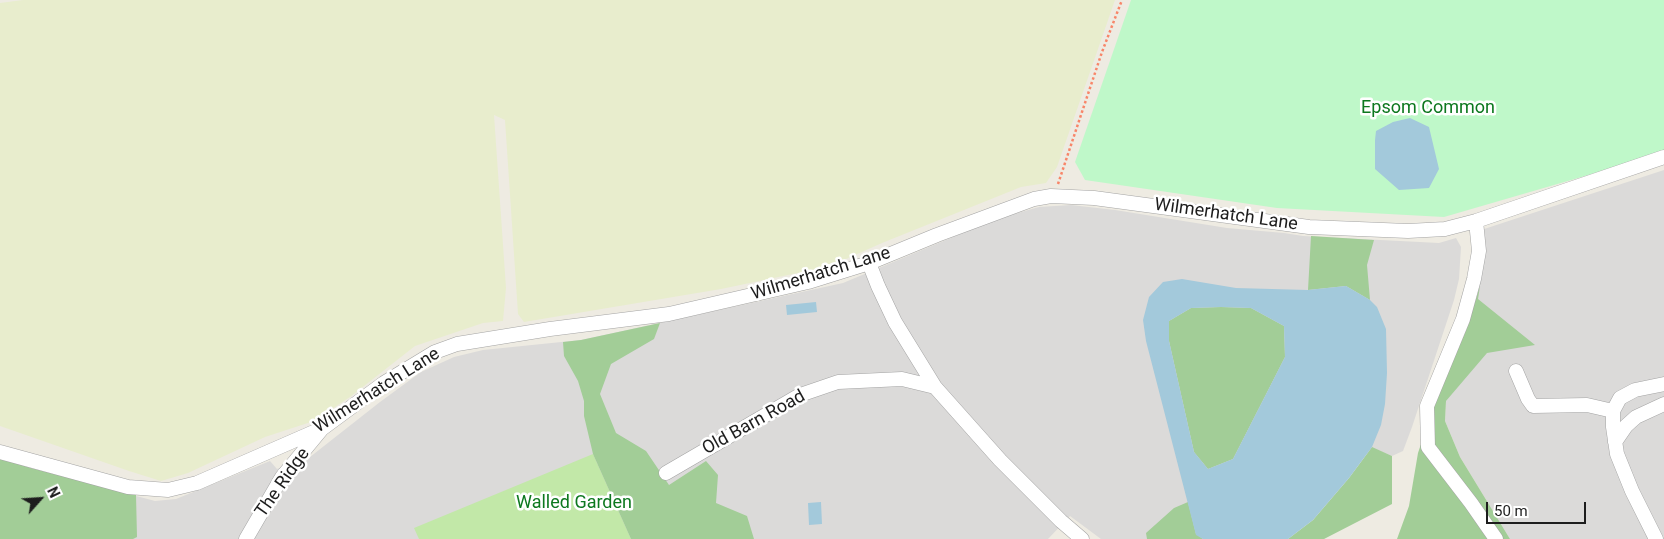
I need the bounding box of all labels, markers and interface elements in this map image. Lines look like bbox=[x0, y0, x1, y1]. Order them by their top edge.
park label: Epsom Common bbox=[1361, 97, 1495, 119]
street label: Wilmerhatch Lane bbox=[1153, 194, 1299, 236]
street label: Wilmerhatch Lane bbox=[749, 243, 893, 305]
street label: Wilmerhatch Lane bbox=[310, 344, 444, 438]
street label: Old Barn Road bbox=[699, 386, 809, 460]
street label: The Ridge bbox=[251, 444, 315, 522]
north arrow bbox=[15, 474, 65, 524]
text: N bbox=[44, 484, 63, 500]
park label: Walled Garden bbox=[516, 492, 632, 514]
scale bar bbox=[1489, 492, 1589, 524]
text: 50 m bbox=[1494, 502, 1528, 520]

